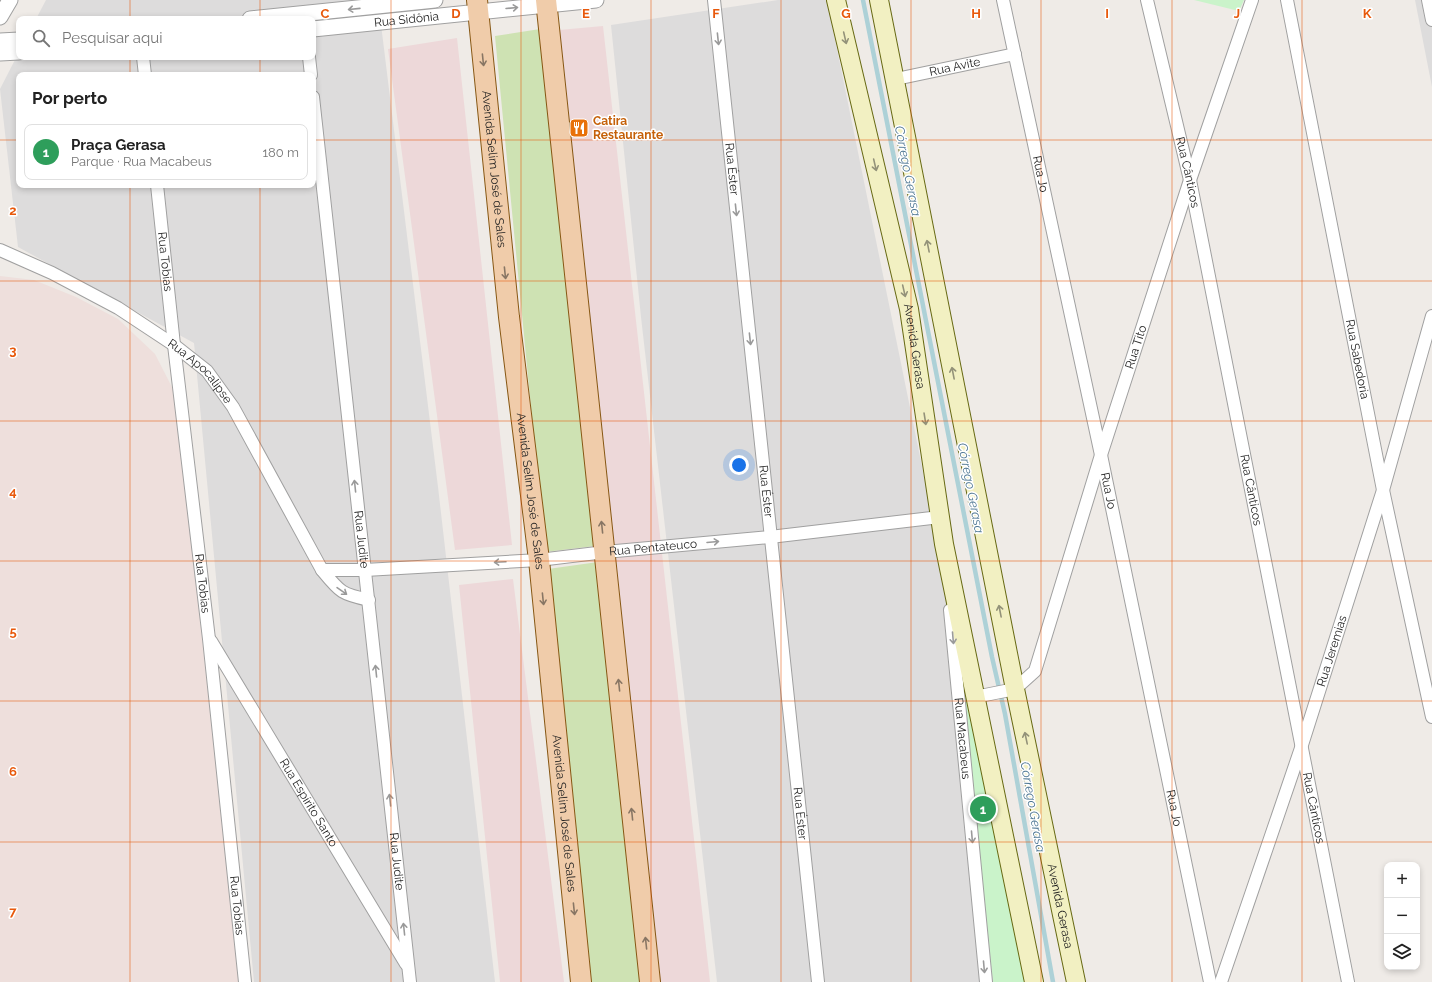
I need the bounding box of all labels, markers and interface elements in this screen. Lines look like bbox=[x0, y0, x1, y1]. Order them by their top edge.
one-way arrow bbox=[348, 5, 361, 13]
one-way arrow bbox=[505, 5, 518, 12]
text: C bbox=[321, 6, 330, 21]
text: D bbox=[451, 6, 461, 21]
text: E bbox=[582, 6, 590, 21]
text: F bbox=[712, 6, 720, 21]
text: G bbox=[841, 6, 851, 21]
text: H bbox=[971, 6, 981, 21]
text: I bbox=[1105, 6, 1109, 21]
text: J bbox=[1234, 6, 1240, 21]
text: K bbox=[1363, 6, 1372, 21]
street label: Rua Sidônia bbox=[373, 9, 440, 30]
search box bbox=[16, 16, 316, 60]
icon: search bbox=[30, 27, 52, 49]
text: Pesquisar aqui bbox=[62, 29, 162, 47]
one-way arrow bbox=[841, 31, 849, 44]
one-way arrow bbox=[714, 32, 722, 45]
one-way arrow bbox=[480, 53, 487, 66]
street label: Rua Avite bbox=[928, 54, 982, 79]
text: Por perto bbox=[32, 88, 107, 108]
street label: Avenida Selim José de Sales bbox=[479, 90, 509, 249]
place label: Catira Restaurante bbox=[593, 114, 663, 142]
restaurant icon: Catira Restaurante bbox=[568, 117, 590, 139]
water label: Córrego Gerasa bbox=[892, 124, 924, 218]
street label: Rua Cânticos bbox=[1173, 135, 1202, 209]
text: Praça Gerasa bbox=[71, 136, 166, 154]
street label: Rua Éster bbox=[722, 142, 742, 197]
text: 1 bbox=[43, 145, 49, 160]
text: 180 m bbox=[263, 145, 299, 160]
text: Parque · Rua Macabeus bbox=[71, 154, 212, 169]
street label: Rua Jo bbox=[1030, 154, 1051, 194]
one-way arrow bbox=[871, 158, 879, 171]
text: 2 bbox=[9, 203, 17, 218]
one-way arrow bbox=[732, 203, 740, 216]
street label: Rua Tobias bbox=[155, 231, 175, 292]
one-way arrow bbox=[924, 240, 932, 253]
one-way arrow bbox=[501, 266, 508, 279]
one-way arrow bbox=[901, 284, 909, 297]
street label: Avenida Gerasa bbox=[901, 302, 928, 390]
street label: Rua Sabedoria bbox=[1343, 318, 1372, 400]
street label: Rua Tito bbox=[1122, 323, 1150, 371]
one-way arrow bbox=[746, 332, 753, 345]
street label: Rua Apocalipse bbox=[165, 336, 235, 406]
text: 3 bbox=[9, 343, 17, 358]
one-way arrow bbox=[949, 367, 957, 380]
street label: Avenida Selim José de Sales bbox=[514, 412, 547, 570]
one-way arrow bbox=[921, 412, 929, 425]
water label: Córrego Gerasa bbox=[955, 441, 987, 535]
street label: Rua Cânticos bbox=[1237, 453, 1265, 527]
your location bbox=[729, 455, 749, 475]
street label: Rua Éster bbox=[756, 464, 776, 519]
street label: Rua Jo bbox=[1098, 471, 1119, 510]
one-way arrow bbox=[352, 480, 359, 493]
text: 4 bbox=[9, 484, 17, 499]
street label: Rua Judite bbox=[351, 510, 372, 569]
one-way arrow bbox=[598, 521, 606, 534]
street label: Rua Pentateuco bbox=[609, 537, 698, 559]
one-way arrow bbox=[706, 538, 719, 546]
street label: Rua Tobias bbox=[192, 553, 213, 614]
one-way arrow bbox=[494, 559, 507, 566]
one-way arrow bbox=[336, 587, 347, 595]
one-way arrow bbox=[540, 592, 547, 605]
one-way arrow bbox=[996, 605, 1004, 618]
street label: Rua Jeremias bbox=[1314, 614, 1350, 688]
text: 5 bbox=[9, 624, 17, 639]
one-way arrow bbox=[949, 631, 957, 644]
one-way arrow bbox=[373, 665, 380, 678]
one-way arrow bbox=[615, 679, 622, 692]
street label: Rua Macabeus bbox=[952, 697, 973, 780]
one-way arrow bbox=[1021, 732, 1029, 745]
street label: Avenida Selim José de Sales bbox=[549, 734, 579, 893]
street label: Rua Espírito Santo bbox=[277, 756, 341, 849]
water label: Córrego Gerasa bbox=[1018, 760, 1048, 854]
text: 6 bbox=[9, 764, 17, 779]
street label: Rua Cânticos bbox=[1300, 771, 1328, 845]
street label: Rua Éster bbox=[790, 786, 810, 841]
street label: Rua Jo bbox=[1163, 789, 1185, 828]
one-way arrow bbox=[387, 794, 394, 807]
pin: 1 bbox=[970, 794, 996, 824]
one-way arrow bbox=[628, 808, 636, 821]
one-way arrow bbox=[968, 830, 975, 843]
street label: Rua Judite bbox=[387, 832, 407, 891]
street label: Avenida Gerasa bbox=[1045, 862, 1076, 950]
map controls bbox=[1384, 862, 1420, 970]
button: + bbox=[1384, 862, 1420, 898]
street label: Rua Tobias bbox=[227, 875, 247, 936]
button: − bbox=[1384, 898, 1420, 934]
one-way arrow bbox=[570, 902, 577, 915]
text: 7 bbox=[9, 904, 17, 919]
one-way arrow bbox=[400, 923, 408, 936]
button: layers bbox=[1384, 934, 1420, 970]
one-way arrow bbox=[642, 937, 649, 950]
one-way arrow bbox=[980, 960, 988, 973]

